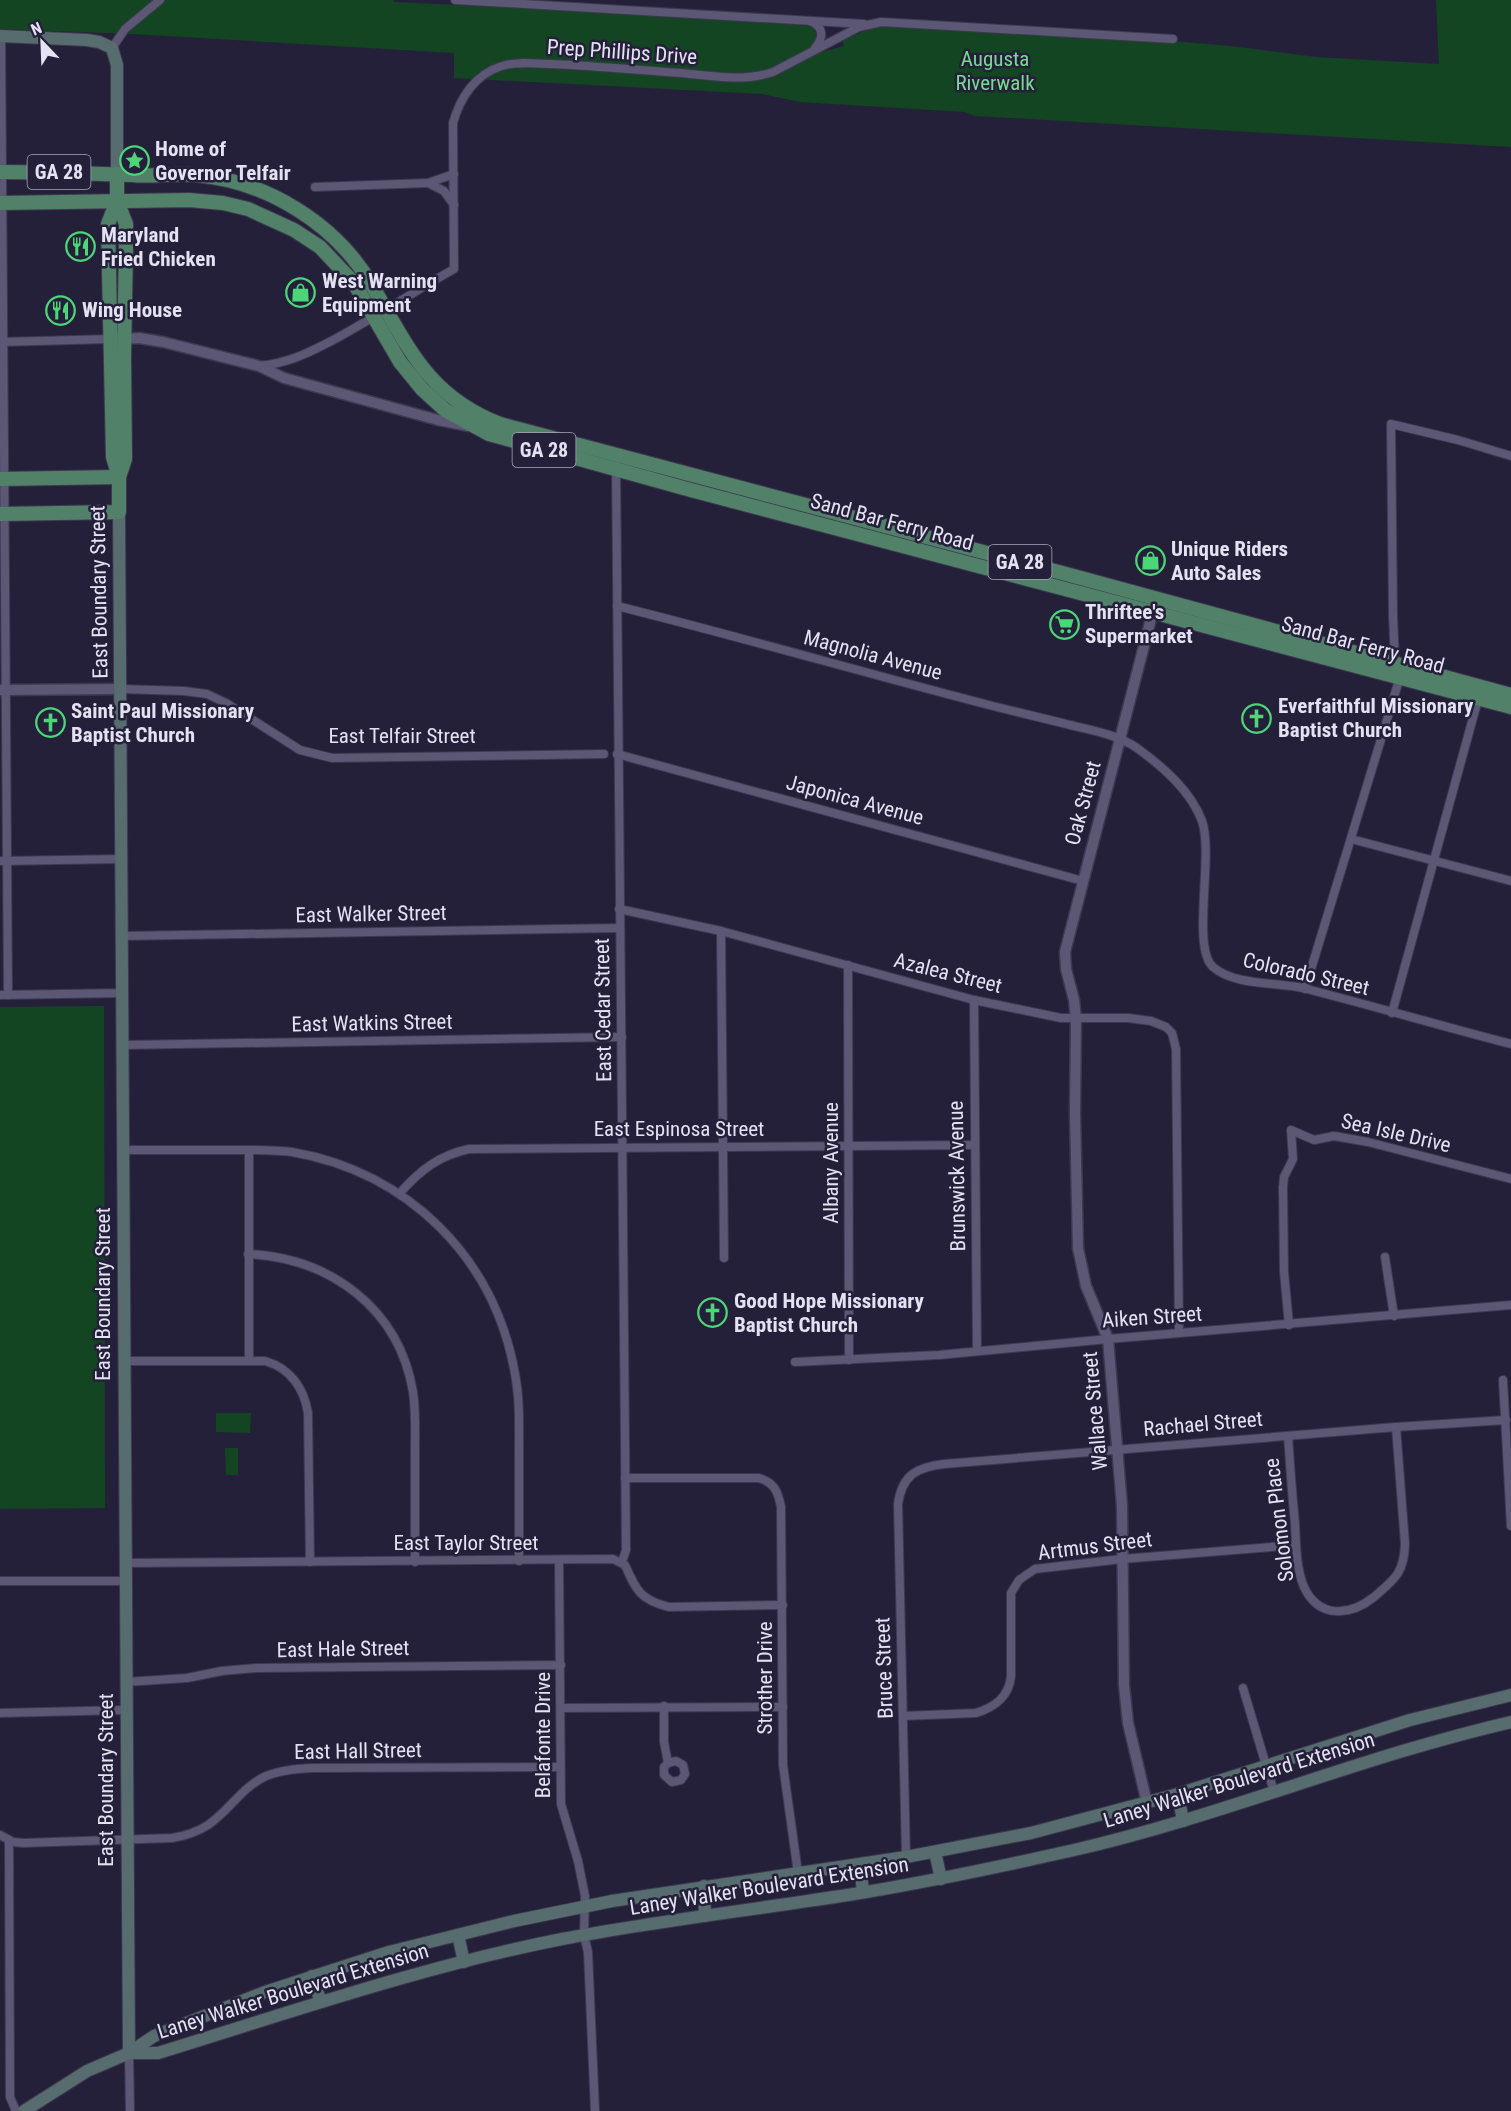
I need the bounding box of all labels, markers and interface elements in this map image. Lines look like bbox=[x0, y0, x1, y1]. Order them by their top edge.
north arrow bbox=[12, 12, 72, 72]
text: N bbox=[28, 18, 45, 39]
street label: Prep Phillips Drive bbox=[546, 35, 698, 69]
park label: Augusta Riverwalk bbox=[955, 47, 1035, 95]
place label: Home of Governor Telfair bbox=[155, 137, 291, 185]
place icon: Home of Governor Telfair bbox=[118, 145, 150, 177]
road number: GA 28 bbox=[28, 155, 90, 189]
place label: Maryland Fried Chicken bbox=[101, 223, 216, 271]
restaurant icon: Maryland Fried Chicken bbox=[64, 231, 96, 263]
place label: West Warning Equipment bbox=[322, 269, 437, 317]
shop icon: West Warning Equipment bbox=[285, 277, 317, 309]
restaurant icon: Wing House bbox=[45, 294, 77, 326]
place label: Wing House bbox=[82, 298, 182, 322]
road number: GA 28 bbox=[512, 433, 576, 467]
street label: Sand Bar Ferry Road bbox=[808, 489, 976, 555]
street label: East Boundary Street bbox=[85, 505, 113, 679]
place label: Unique Riders Auto Sales bbox=[1171, 537, 1288, 585]
road number: GA 28 bbox=[988, 545, 1052, 579]
shop icon: Unique Riders Auto Sales bbox=[1134, 545, 1166, 577]
place label: Thriftee's Supermarket bbox=[1085, 600, 1193, 648]
supermarket icon: Thriftee's Supermarket bbox=[1048, 608, 1080, 640]
street label: Sand Bar Ferry Road bbox=[1279, 612, 1447, 678]
street label: Magnolia Avenue bbox=[801, 625, 945, 685]
place label: Everfaithful Missionary Baptist Church bbox=[1278, 694, 1474, 742]
place label: Saint Paul Missionary Baptist Church bbox=[71, 699, 255, 747]
church icon: Everfaithful Missionary Baptist Church bbox=[1241, 702, 1273, 734]
church icon: Saint Paul Missionary Baptist Church bbox=[34, 707, 66, 739]
street label: East Telfair Street bbox=[328, 724, 476, 748]
street label: Oak Street bbox=[1060, 758, 1106, 848]
street label: Japonica Avenue bbox=[784, 770, 926, 830]
street label: East Walker Street bbox=[295, 901, 447, 927]
street label: East Cedar Street bbox=[590, 938, 616, 1082]
street label: Azalea Street bbox=[892, 948, 1004, 998]
street label: Colorado Street bbox=[1241, 948, 1371, 1000]
street label: East Watkins Street bbox=[291, 1010, 453, 1036]
street label: Brunswick Avenue bbox=[944, 1100, 970, 1252]
street label: Albany Avenue bbox=[819, 1102, 843, 1224]
street label: Sea Isle Drive bbox=[1339, 1109, 1453, 1157]
street label: East Espinosa Street bbox=[594, 1117, 764, 1141]
street label: East Boundary Street bbox=[91, 1207, 115, 1381]
place label: Good Hope Missionary Baptist Church bbox=[734, 1289, 924, 1337]
church icon: Good Hope Missionary Baptist Church bbox=[697, 1297, 729, 1329]
street label: Aiken Street bbox=[1101, 1302, 1203, 1332]
street label: Wallace Street bbox=[1078, 1351, 1112, 1471]
street label: Rachael Street bbox=[1142, 1407, 1264, 1441]
street label: Solomon Place bbox=[1260, 1457, 1298, 1583]
street label: Artmus Street bbox=[1037, 1527, 1153, 1565]
street label: East Taylor Street bbox=[394, 1531, 538, 1555]
street label: Bruce Street bbox=[870, 1617, 898, 1719]
street label: Strother Drive bbox=[753, 1621, 777, 1735]
street label: East Hale Street bbox=[276, 1636, 410, 1662]
street label: Belafonte Drive bbox=[531, 1672, 555, 1798]
street label: East Boundary Street bbox=[94, 1693, 118, 1867]
street label: Laney Walker Boulevard Extension bbox=[1100, 1727, 1378, 1833]
street label: East Hall Street bbox=[294, 1738, 422, 1764]
street label: Laney Walker Boulevard Extension bbox=[628, 1852, 910, 1920]
street label: Laney Walker Boulevard Extension bbox=[154, 1938, 432, 2044]

